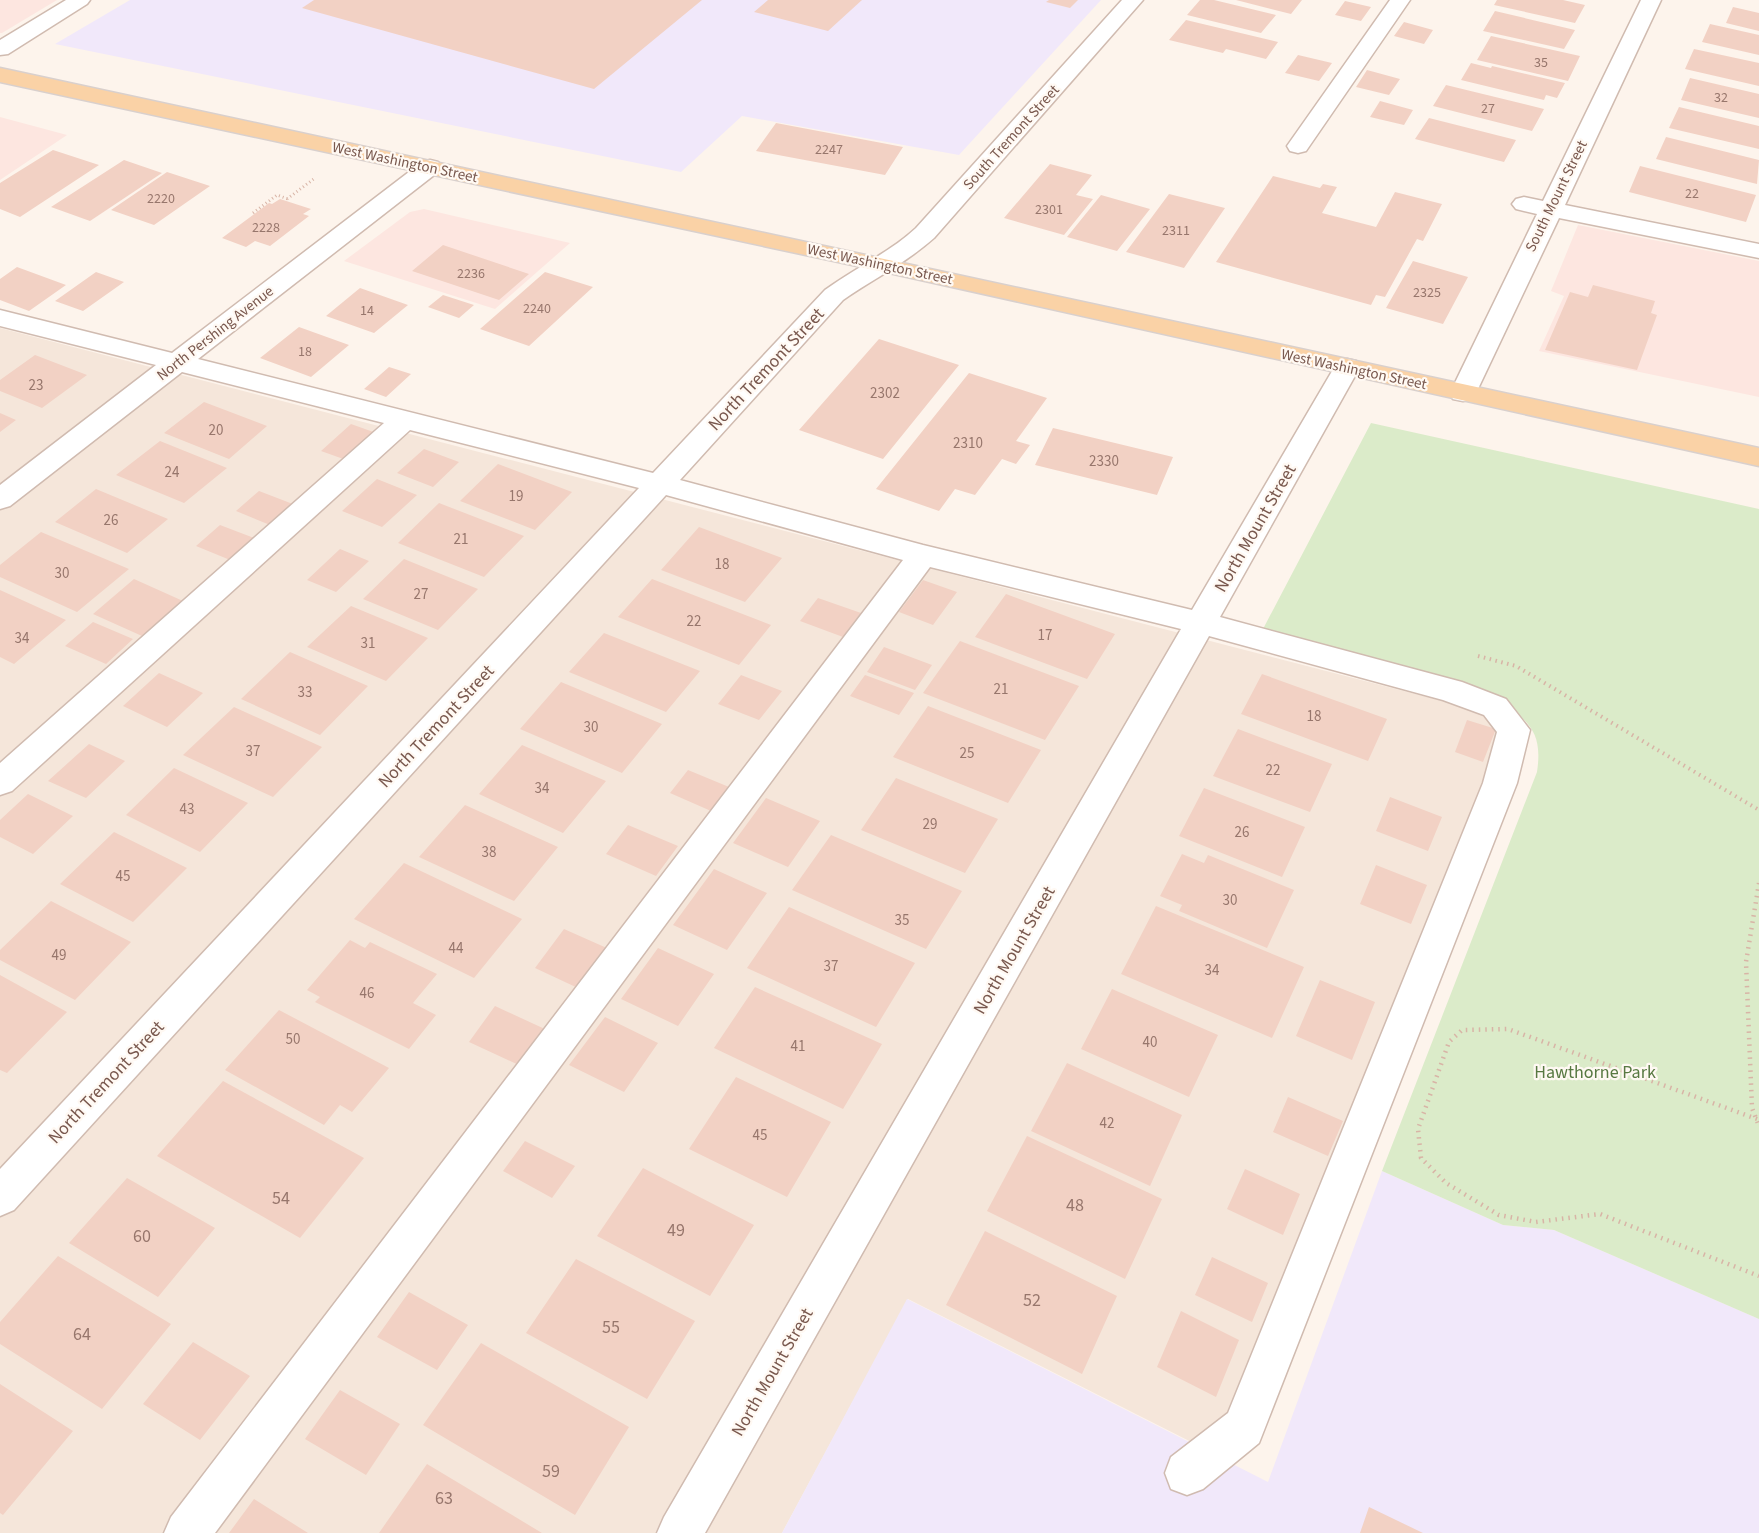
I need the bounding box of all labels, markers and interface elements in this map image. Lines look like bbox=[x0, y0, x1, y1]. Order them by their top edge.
house number: 35 bbox=[1534, 53, 1548, 73]
street label: South Tremont Street bbox=[958, 80, 1064, 194]
house number: 32 bbox=[1714, 88, 1728, 108]
house number: 27 bbox=[1481, 99, 1495, 119]
street label: West Washington Street bbox=[330, 137, 480, 188]
street label: South Mount Street bbox=[1520, 137, 1593, 255]
house number: 2247 bbox=[815, 140, 843, 160]
house number: 22 bbox=[1685, 184, 1699, 204]
house number: 2220 bbox=[147, 189, 175, 209]
house number: 2301 bbox=[1035, 200, 1063, 220]
house number: 2228 bbox=[252, 218, 280, 238]
house number: 2311 bbox=[1162, 221, 1190, 241]
street label: West Washington Street bbox=[805, 239, 955, 290]
house number: 2236 bbox=[457, 264, 485, 284]
street label: North Pershing Avenue bbox=[152, 281, 278, 386]
house number: 2325 bbox=[1413, 283, 1441, 303]
house number: 2240 bbox=[523, 299, 551, 319]
house number: 14 bbox=[360, 301, 374, 321]
street label: North Tremont Street bbox=[703, 302, 830, 436]
house number: 18 bbox=[298, 342, 312, 362]
street label: West Washington Street bbox=[1279, 344, 1429, 395]
house number: 23 bbox=[29, 375, 43, 396]
house number: 2302 bbox=[870, 383, 900, 404]
house number: 20 bbox=[209, 420, 223, 441]
house number: 2310 bbox=[953, 433, 983, 454]
house number: 2330 bbox=[1089, 451, 1119, 472]
street label: North Mount Street bbox=[1209, 459, 1302, 597]
house number: 24 bbox=[165, 462, 180, 483]
house number: 19 bbox=[509, 486, 523, 507]
house number: 26 bbox=[104, 510, 118, 531]
house number: 21 bbox=[454, 529, 468, 550]
house number: 18 bbox=[715, 554, 729, 575]
house number: 30 bbox=[55, 563, 69, 584]
house number: 27 bbox=[414, 584, 428, 605]
house number: 22 bbox=[687, 611, 701, 632]
house number: 17 bbox=[1038, 625, 1052, 646]
house number: 34 bbox=[15, 628, 30, 649]
house number: 31 bbox=[361, 633, 375, 654]
street label: North Tremont Street bbox=[373, 659, 500, 793]
house number: 21 bbox=[994, 679, 1008, 700]
house number: 33 bbox=[298, 682, 312, 703]
house number: 18 bbox=[1307, 706, 1321, 727]
house number: 30 bbox=[584, 717, 598, 738]
house number: 37 bbox=[246, 741, 260, 762]
house number: 25 bbox=[960, 743, 974, 764]
house number: 22 bbox=[1266, 760, 1280, 781]
house number: 34 bbox=[535, 778, 550, 799]
house number: 43 bbox=[180, 799, 194, 820]
house number: 29 bbox=[923, 814, 937, 835]
house number: 26 bbox=[1235, 822, 1249, 843]
house number: 38 bbox=[482, 842, 496, 863]
house number: 45 bbox=[116, 866, 130, 887]
street label: North Mount Street bbox=[968, 881, 1061, 1019]
house number: 30 bbox=[1223, 890, 1237, 911]
house number: 35 bbox=[895, 910, 909, 931]
house number: 44 bbox=[449, 938, 464, 959]
house number: 49 bbox=[52, 945, 66, 966]
house number: 37 bbox=[824, 956, 838, 977]
house number: 34 bbox=[1205, 960, 1220, 981]
house number: 46 bbox=[360, 983, 374, 1004]
street label: North Tremont Street bbox=[43, 1015, 170, 1149]
house number: 50 bbox=[286, 1029, 300, 1050]
house number: 40 bbox=[1143, 1032, 1157, 1053]
house number: 41 bbox=[791, 1036, 805, 1057]
park label: Hawthorne Park bbox=[1534, 1060, 1656, 1085]
house number: 42 bbox=[1100, 1113, 1114, 1134]
house number: 45 bbox=[753, 1125, 767, 1146]
house number: 54 bbox=[272, 1186, 290, 1211]
house number: 48 bbox=[1066, 1193, 1084, 1218]
house number: 49 bbox=[667, 1218, 685, 1243]
house number: 60 bbox=[133, 1224, 151, 1249]
house number: 52 bbox=[1023, 1288, 1041, 1313]
street label: North Mount Street bbox=[726, 1303, 819, 1441]
house number: 55 bbox=[602, 1315, 620, 1340]
house number: 64 bbox=[73, 1322, 91, 1347]
house number: 59 bbox=[542, 1459, 560, 1484]
house number: 63 bbox=[435, 1486, 453, 1511]

